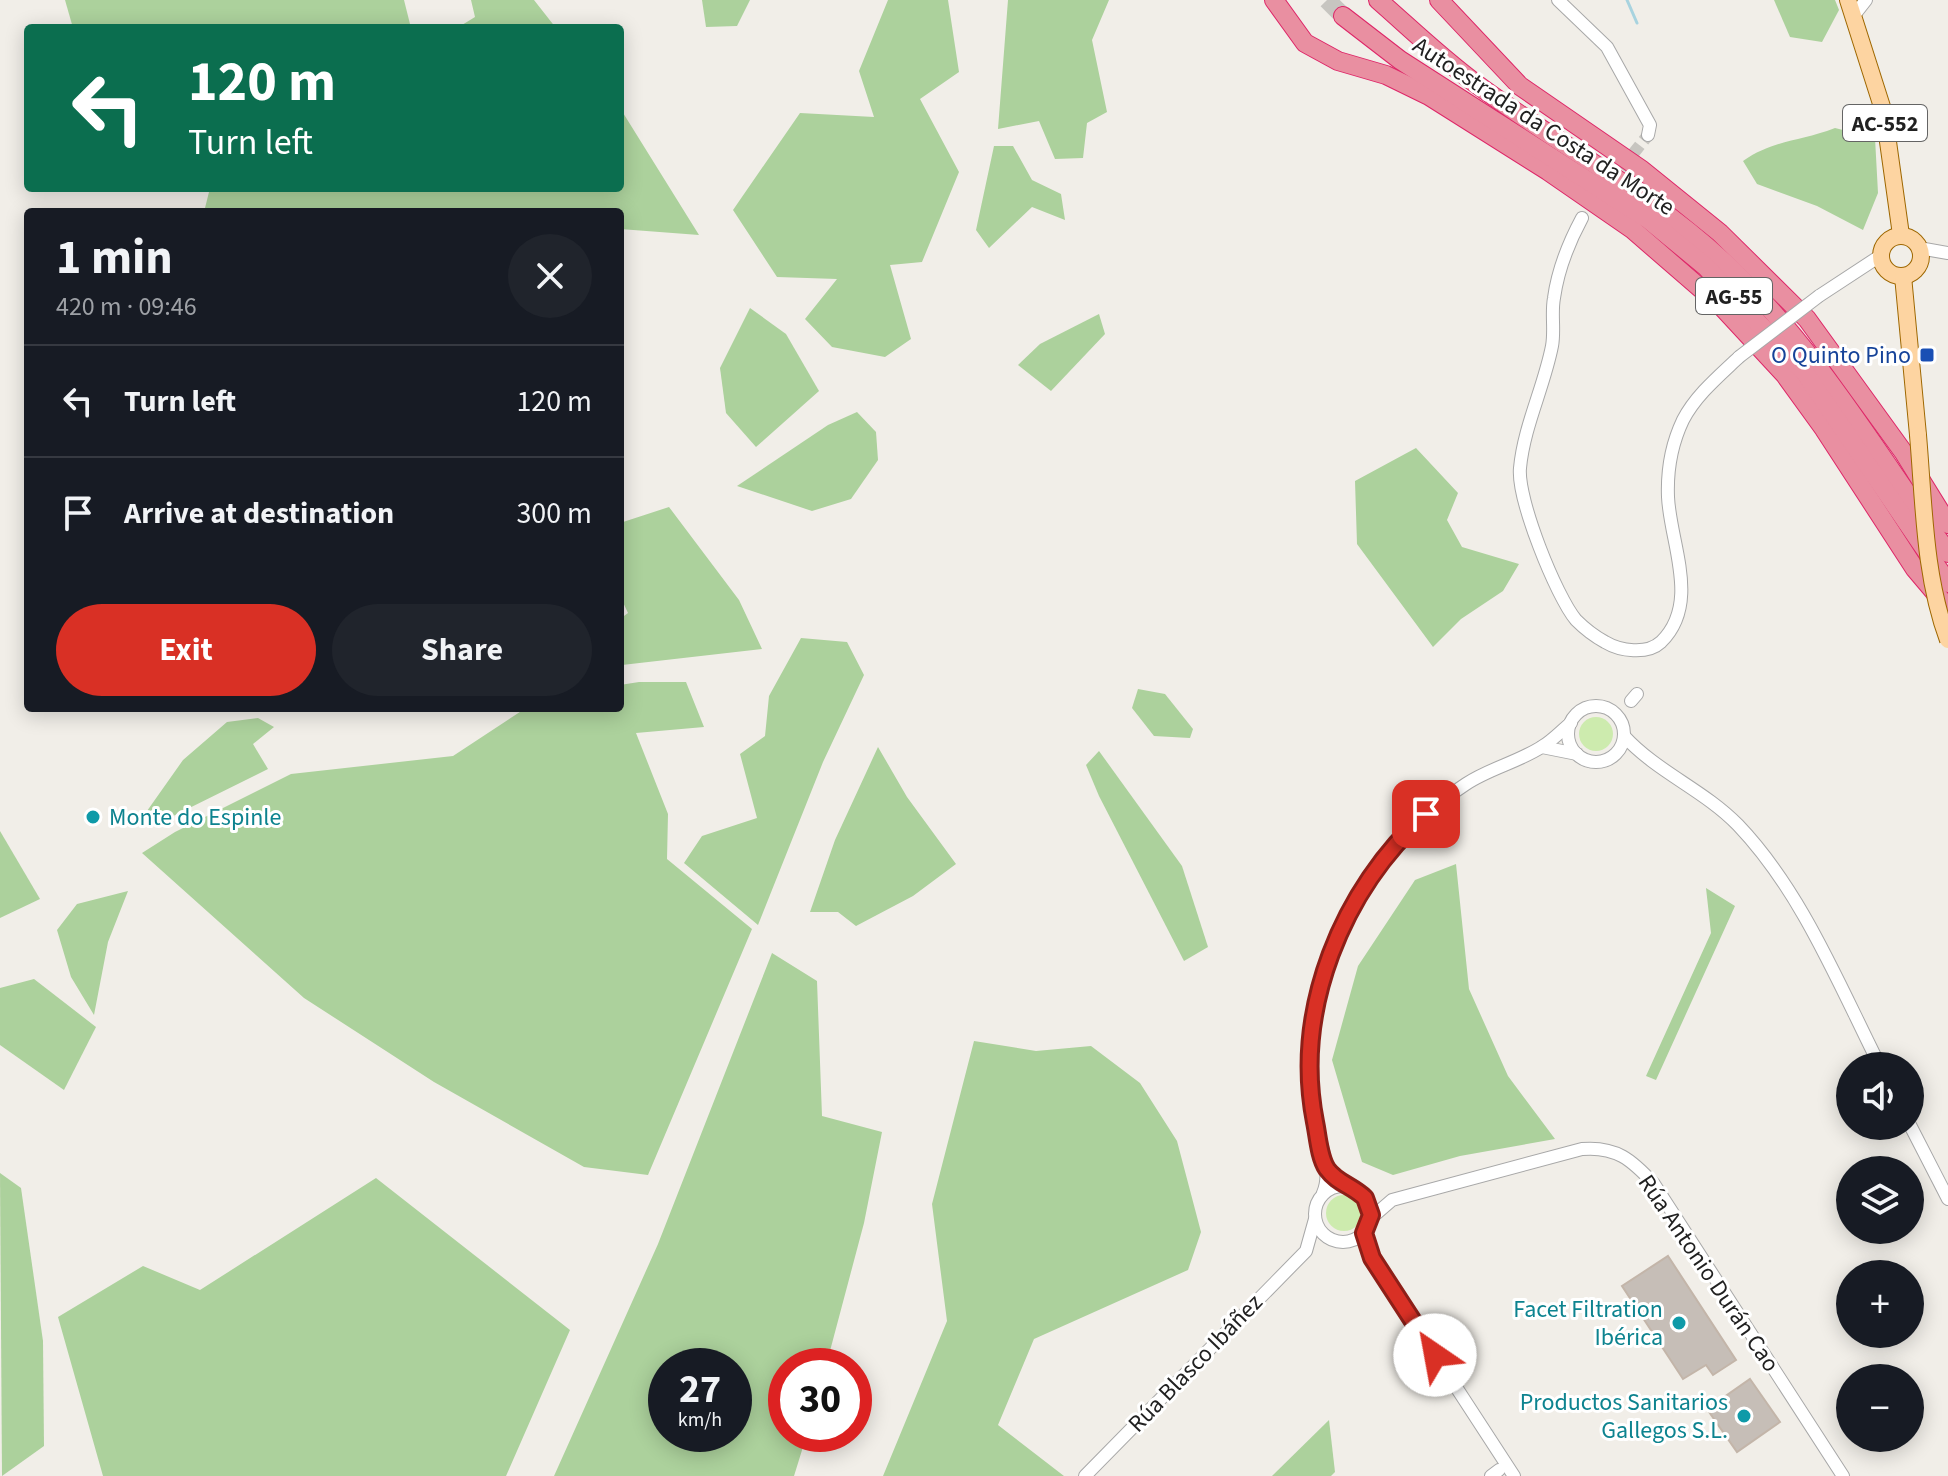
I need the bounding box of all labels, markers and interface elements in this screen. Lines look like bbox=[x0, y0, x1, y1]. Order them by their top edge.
street label: Autoestrada da Costa da Morte bbox=[1406, 28, 1682, 224]
text: 120 m bbox=[188, 43, 336, 122]
icon: left bbox=[56, 56, 160, 160]
road number: AC-552 bbox=[1843, 105, 1927, 141]
text: Turn left bbox=[188, 117, 313, 168]
text: 1 min bbox=[56, 224, 173, 292]
button: close bbox=[508, 234, 592, 318]
road number: AG-55 bbox=[1696, 278, 1772, 314]
text: 420 m · 09:46 bbox=[56, 288, 197, 325]
place label: O Quinto Pino bbox=[1771, 338, 1911, 373]
marker: O Quinto Pino bbox=[1918, 346, 1936, 364]
icon: left bbox=[56, 379, 100, 423]
text: Turn left bbox=[124, 380, 236, 423]
text: 120 m bbox=[516, 380, 592, 423]
icon: arrive bbox=[56, 491, 100, 535]
text: Arrive at destination bbox=[124, 492, 394, 535]
text: 300 m bbox=[516, 492, 592, 535]
button: Exit bbox=[56, 604, 316, 696]
button: Share bbox=[332, 604, 592, 696]
pin bbox=[1392, 780, 1460, 848]
icon: arrive bbox=[1404, 792, 1448, 836]
place label: Monte do Espinle bbox=[109, 800, 281, 835]
marker: Monte do Espinle bbox=[84, 808, 102, 826]
map controls bbox=[1836, 1052, 1924, 1452]
button: sound bbox=[1836, 1052, 1924, 1140]
button: layers bbox=[1836, 1156, 1924, 1244]
street label: Rúa Antonio Durán Cao bbox=[1629, 1167, 1788, 1379]
button: + bbox=[1836, 1260, 1924, 1348]
street label: Rúa Blasco Ibáñez bbox=[1120, 1286, 1271, 1441]
place label: Facet Filtration Ibérica bbox=[1513, 1292, 1663, 1355]
position arrow bbox=[1393, 1313, 1477, 1397]
marker: Facet Filtration Ibérica bbox=[1670, 1314, 1688, 1332]
speed limit sign: 30 bbox=[768, 1348, 872, 1452]
text: 27 bbox=[679, 1361, 721, 1418]
button: − bbox=[1836, 1364, 1924, 1452]
place label: Productos Sanitarios Gallegos S.L. bbox=[1520, 1385, 1728, 1448]
text: km/h bbox=[678, 1406, 722, 1434]
marker: Productos Sanitarios Gallegos S.L. bbox=[1735, 1407, 1753, 1425]

